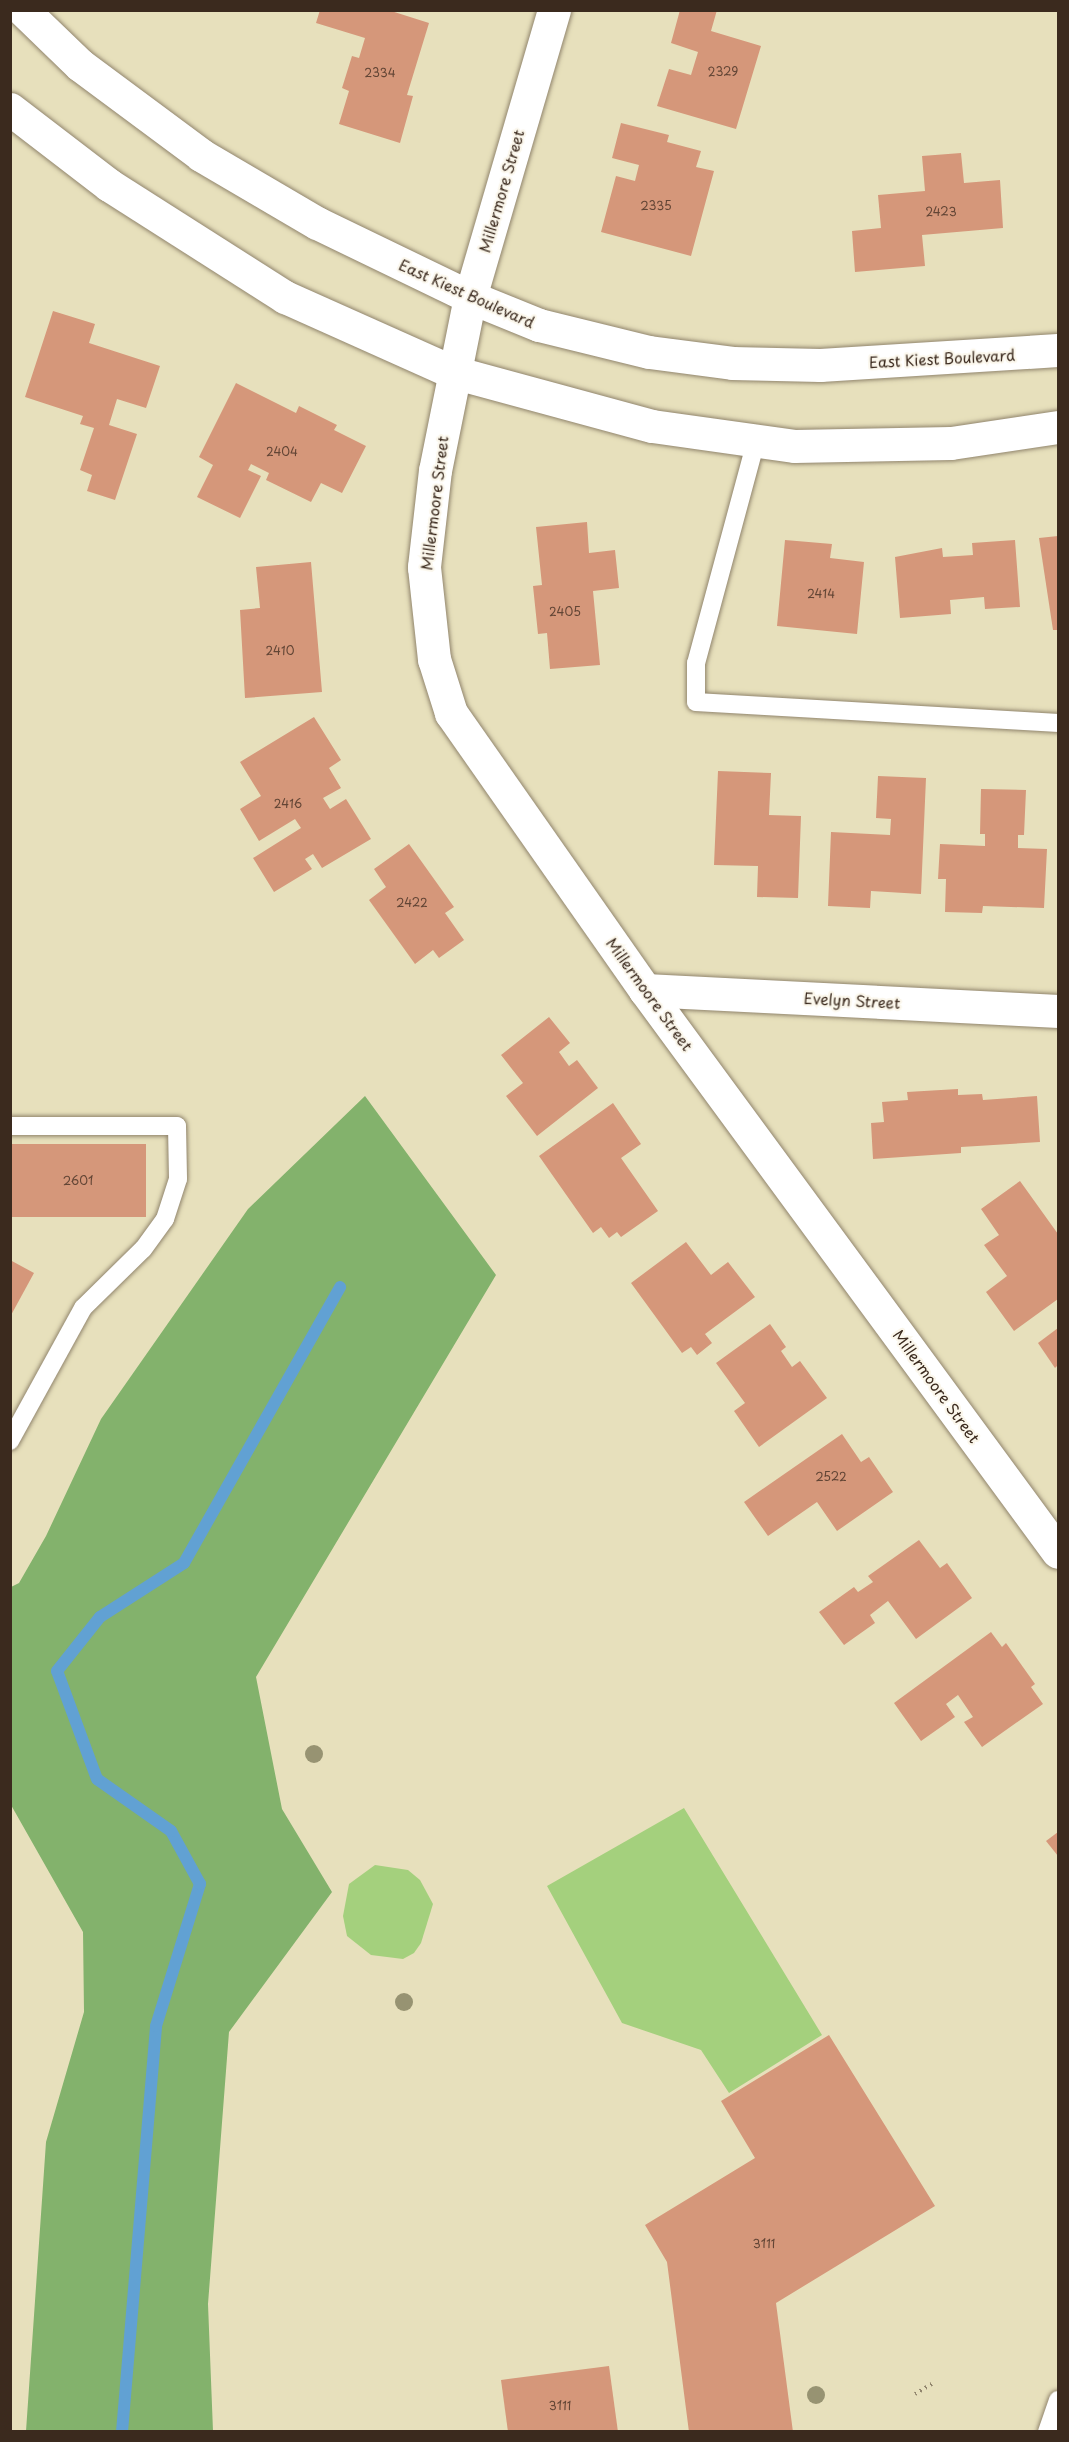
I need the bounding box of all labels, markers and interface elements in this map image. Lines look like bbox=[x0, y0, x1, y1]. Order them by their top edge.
house number: 2329 bbox=[708, 65, 738, 79]
house number: 2334 bbox=[364, 66, 396, 80]
street label: Millermore Street bbox=[475, 127, 527, 255]
house number: 2335 bbox=[640, 199, 672, 213]
house number: 2423 bbox=[925, 205, 957, 219]
street label: East Kiest Boulevard bbox=[396, 255, 538, 331]
street label: East Kiest Boulevard bbox=[868, 345, 1016, 371]
street label: Millermoore Street bbox=[417, 435, 451, 571]
house number: 2404 bbox=[266, 445, 298, 459]
house number: 2414 bbox=[807, 587, 835, 601]
house number: 2405 bbox=[549, 605, 581, 619]
house number: 2410 bbox=[266, 644, 294, 658]
house number: 2416 bbox=[274, 797, 302, 811]
house number: 2422 bbox=[396, 896, 428, 910]
street label: Millermoore Street bbox=[603, 934, 697, 1054]
street label: Evelyn Street bbox=[803, 988, 901, 1012]
house number: 2601 bbox=[63, 1174, 93, 1188]
street label: Millermoore Street bbox=[890, 1326, 984, 1446]
house number: 2522 bbox=[815, 1470, 847, 1484]
house number: 3111 bbox=[753, 2237, 775, 2251]
house number: 3111 bbox=[549, 2399, 571, 2413]

